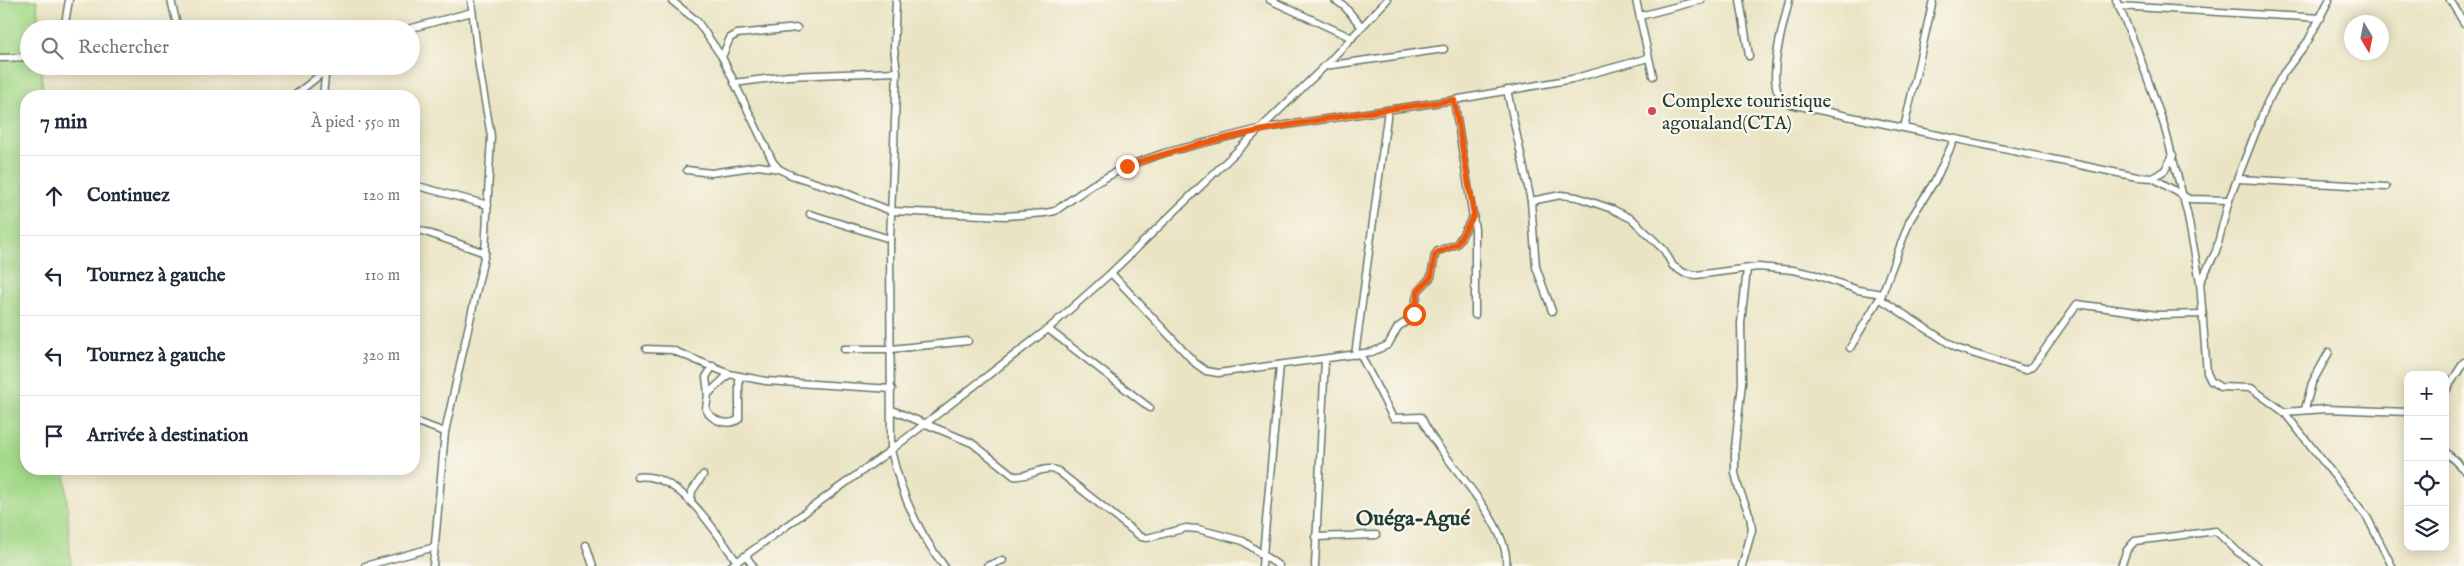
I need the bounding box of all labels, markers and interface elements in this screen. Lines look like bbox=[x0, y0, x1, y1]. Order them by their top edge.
north arrow bbox=[2344, 15, 2389, 60]
search box bbox=[20, 20, 420, 75]
icon: search bbox=[38, 34, 66, 62]
text: Rechercher bbox=[78, 36, 169, 60]
place label: Complexe touristique agoualand(CTA) bbox=[1662, 90, 1831, 136]
marker: Complexe touristique agoualand(CTA) bbox=[1646, 105, 1658, 117]
text: 7 min bbox=[40, 109, 87, 136]
text: À pied · 550 m bbox=[311, 113, 400, 133]
route end bbox=[1116, 155, 1139, 178]
icon: ahead bbox=[40, 182, 68, 210]
text: Continuez bbox=[87, 184, 170, 208]
text: 120 m bbox=[363, 186, 400, 206]
icon: left bbox=[40, 262, 68, 290]
text: Tournez à gauche bbox=[87, 264, 226, 288]
text: 110 m bbox=[364, 266, 400, 286]
route start bbox=[1403, 303, 1426, 326]
icon: left bbox=[40, 342, 68, 370]
text: Tournez à gauche bbox=[87, 344, 226, 368]
text: 320 m bbox=[363, 346, 400, 366]
map controls bbox=[2404, 371, 2449, 551]
button: + bbox=[2404, 371, 2449, 416]
button: − bbox=[2404, 416, 2449, 461]
icon: arrive bbox=[40, 422, 68, 450]
text: Arrivée à destination bbox=[87, 424, 248, 448]
button: locate bbox=[2404, 461, 2449, 506]
district label: Ouéga-Agué bbox=[1356, 506, 1470, 533]
button: layers bbox=[2404, 506, 2449, 551]

